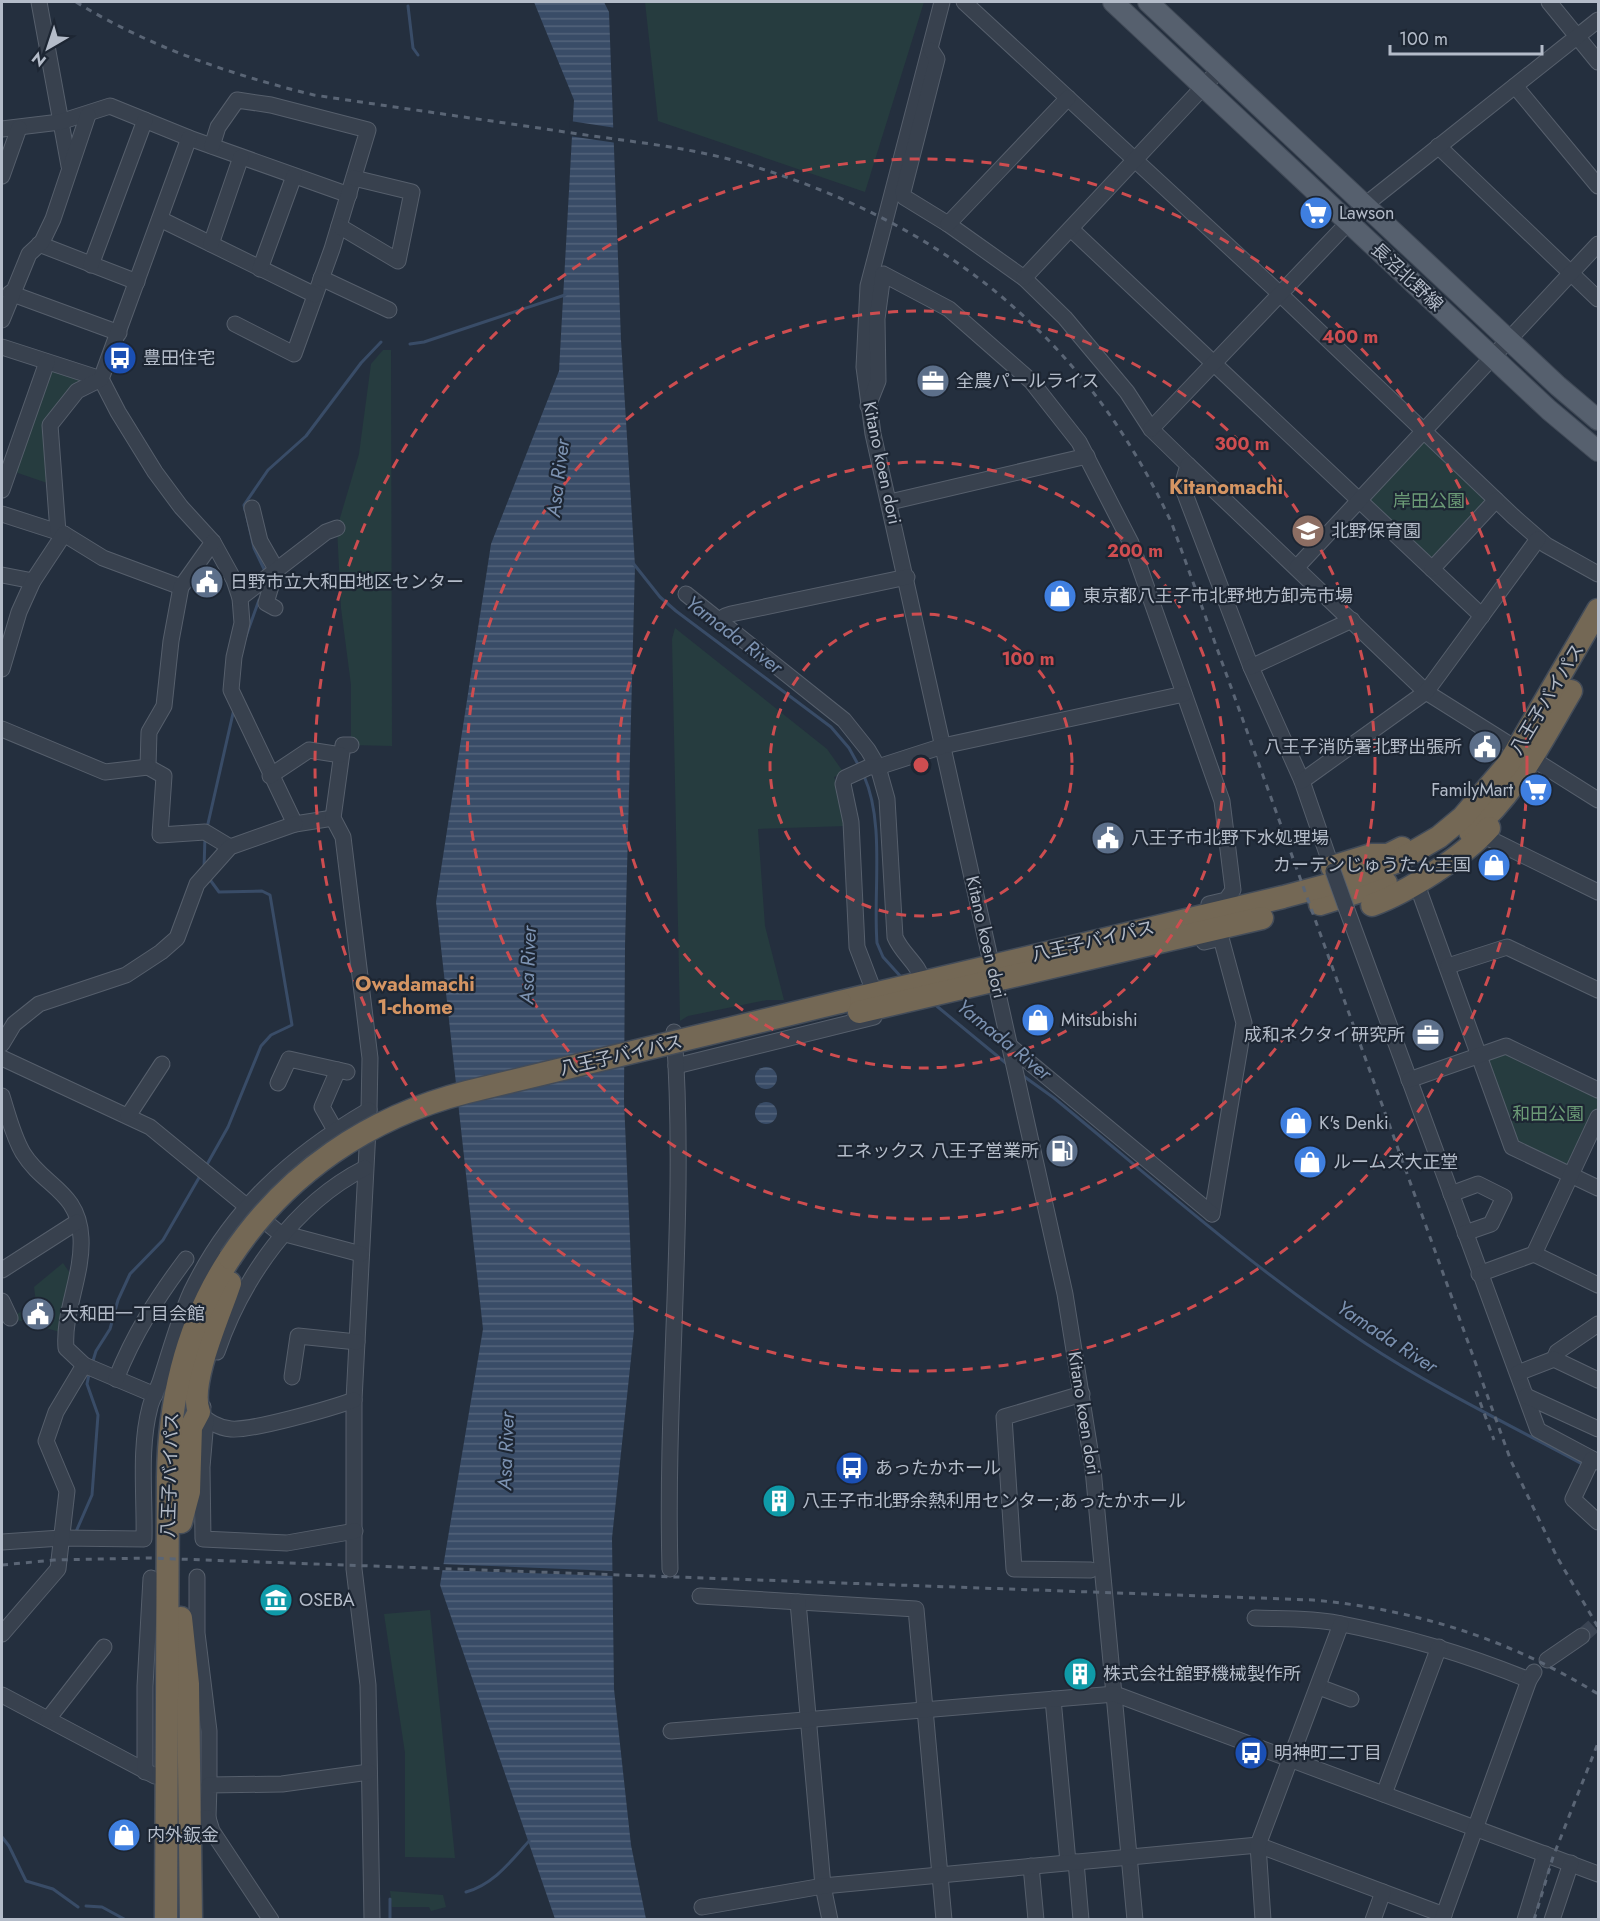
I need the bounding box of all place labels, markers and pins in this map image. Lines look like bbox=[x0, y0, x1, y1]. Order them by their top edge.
supermarket icon: Lawson bbox=[1298, 195, 1334, 231]
place label: Lawson bbox=[1339, 200, 1394, 226]
bus stop icon: 豊田住宅 bbox=[102, 340, 138, 376]
place label: 豊田住宅 bbox=[143, 345, 215, 371]
office icon: 全農パールライス bbox=[915, 363, 951, 399]
place label: 全農パールライス bbox=[956, 368, 1099, 394]
school or university icon: 北野保育園 bbox=[1290, 513, 1326, 549]
place label: 北野保育園 bbox=[1331, 518, 1421, 544]
public building icon: 日野市立大和田地区センター bbox=[189, 564, 225, 600]
place label: 日野市立大和田地区センター bbox=[230, 569, 464, 595]
shop icon: 東京都八王子市北野地方卸売市場 bbox=[1042, 578, 1078, 614]
place label: 東京都八王子市北野地方卸売市場 bbox=[1083, 583, 1353, 609]
public building icon: 八王子消防署北野出張所 bbox=[1467, 729, 1503, 765]
place label: 八王子消防署北野出張所 bbox=[1264, 734, 1462, 760]
centre of rings bbox=[911, 755, 931, 775]
supermarket icon: FamilyMart bbox=[1518, 772, 1554, 808]
place label: FamilyMart bbox=[1431, 777, 1514, 803]
public building icon: 八王子市北野下水処理場 bbox=[1090, 820, 1126, 856]
place label: 八王子市北野下水処理場 bbox=[1131, 825, 1329, 851]
shop icon: カーテンじゅうたん王国 bbox=[1476, 847, 1512, 883]
place label: カーテンじゅうたん王国 bbox=[1273, 852, 1471, 878]
shop icon: Mitsubishi bbox=[1020, 1002, 1056, 1038]
place label: Mitsubishi bbox=[1061, 1007, 1138, 1033]
office icon: 成和ネクタイ研究所 bbox=[1410, 1017, 1446, 1053]
place label: 成和ネクタイ研究所 bbox=[1244, 1022, 1405, 1048]
shop icon: K's Denki bbox=[1278, 1105, 1314, 1141]
place label: K's Denki bbox=[1319, 1110, 1389, 1136]
fuel station icon: エネックス 八王子営業所 bbox=[1044, 1133, 1080, 1169]
place label: エネックス 八王子営業所 bbox=[836, 1138, 1039, 1164]
shop icon: ルームズ大正堂 bbox=[1292, 1144, 1328, 1180]
place label: ルームズ大正堂 bbox=[1333, 1149, 1458, 1175]
public building icon: 大和田一丁目会館 bbox=[20, 1296, 56, 1332]
place label: 大和田一丁目会館 bbox=[61, 1301, 205, 1327]
bus stop icon: あったかホール bbox=[834, 1450, 870, 1486]
place label: あったかホール bbox=[875, 1455, 1001, 1481]
building icon: 八王子市北野余熱利用センター;あったかホール bbox=[761, 1483, 797, 1519]
place label: 八王子市北野余熱利用センター;あったかホール bbox=[802, 1488, 1186, 1514]
museum icon: OSEBA bbox=[258, 1582, 294, 1618]
place label: OSEBA bbox=[299, 1587, 355, 1613]
building icon: 株式会社舘野機械製作所 bbox=[1062, 1656, 1098, 1692]
place label: 株式会社舘野機械製作所 bbox=[1103, 1661, 1301, 1687]
bus stop icon: 明神町二丁目 bbox=[1233, 1735, 1269, 1771]
place label: 明神町二丁目 bbox=[1274, 1740, 1382, 1766]
shop icon: 内外鈑金 bbox=[106, 1817, 142, 1853]
place label: 内外鈑金 bbox=[147, 1822, 219, 1848]

